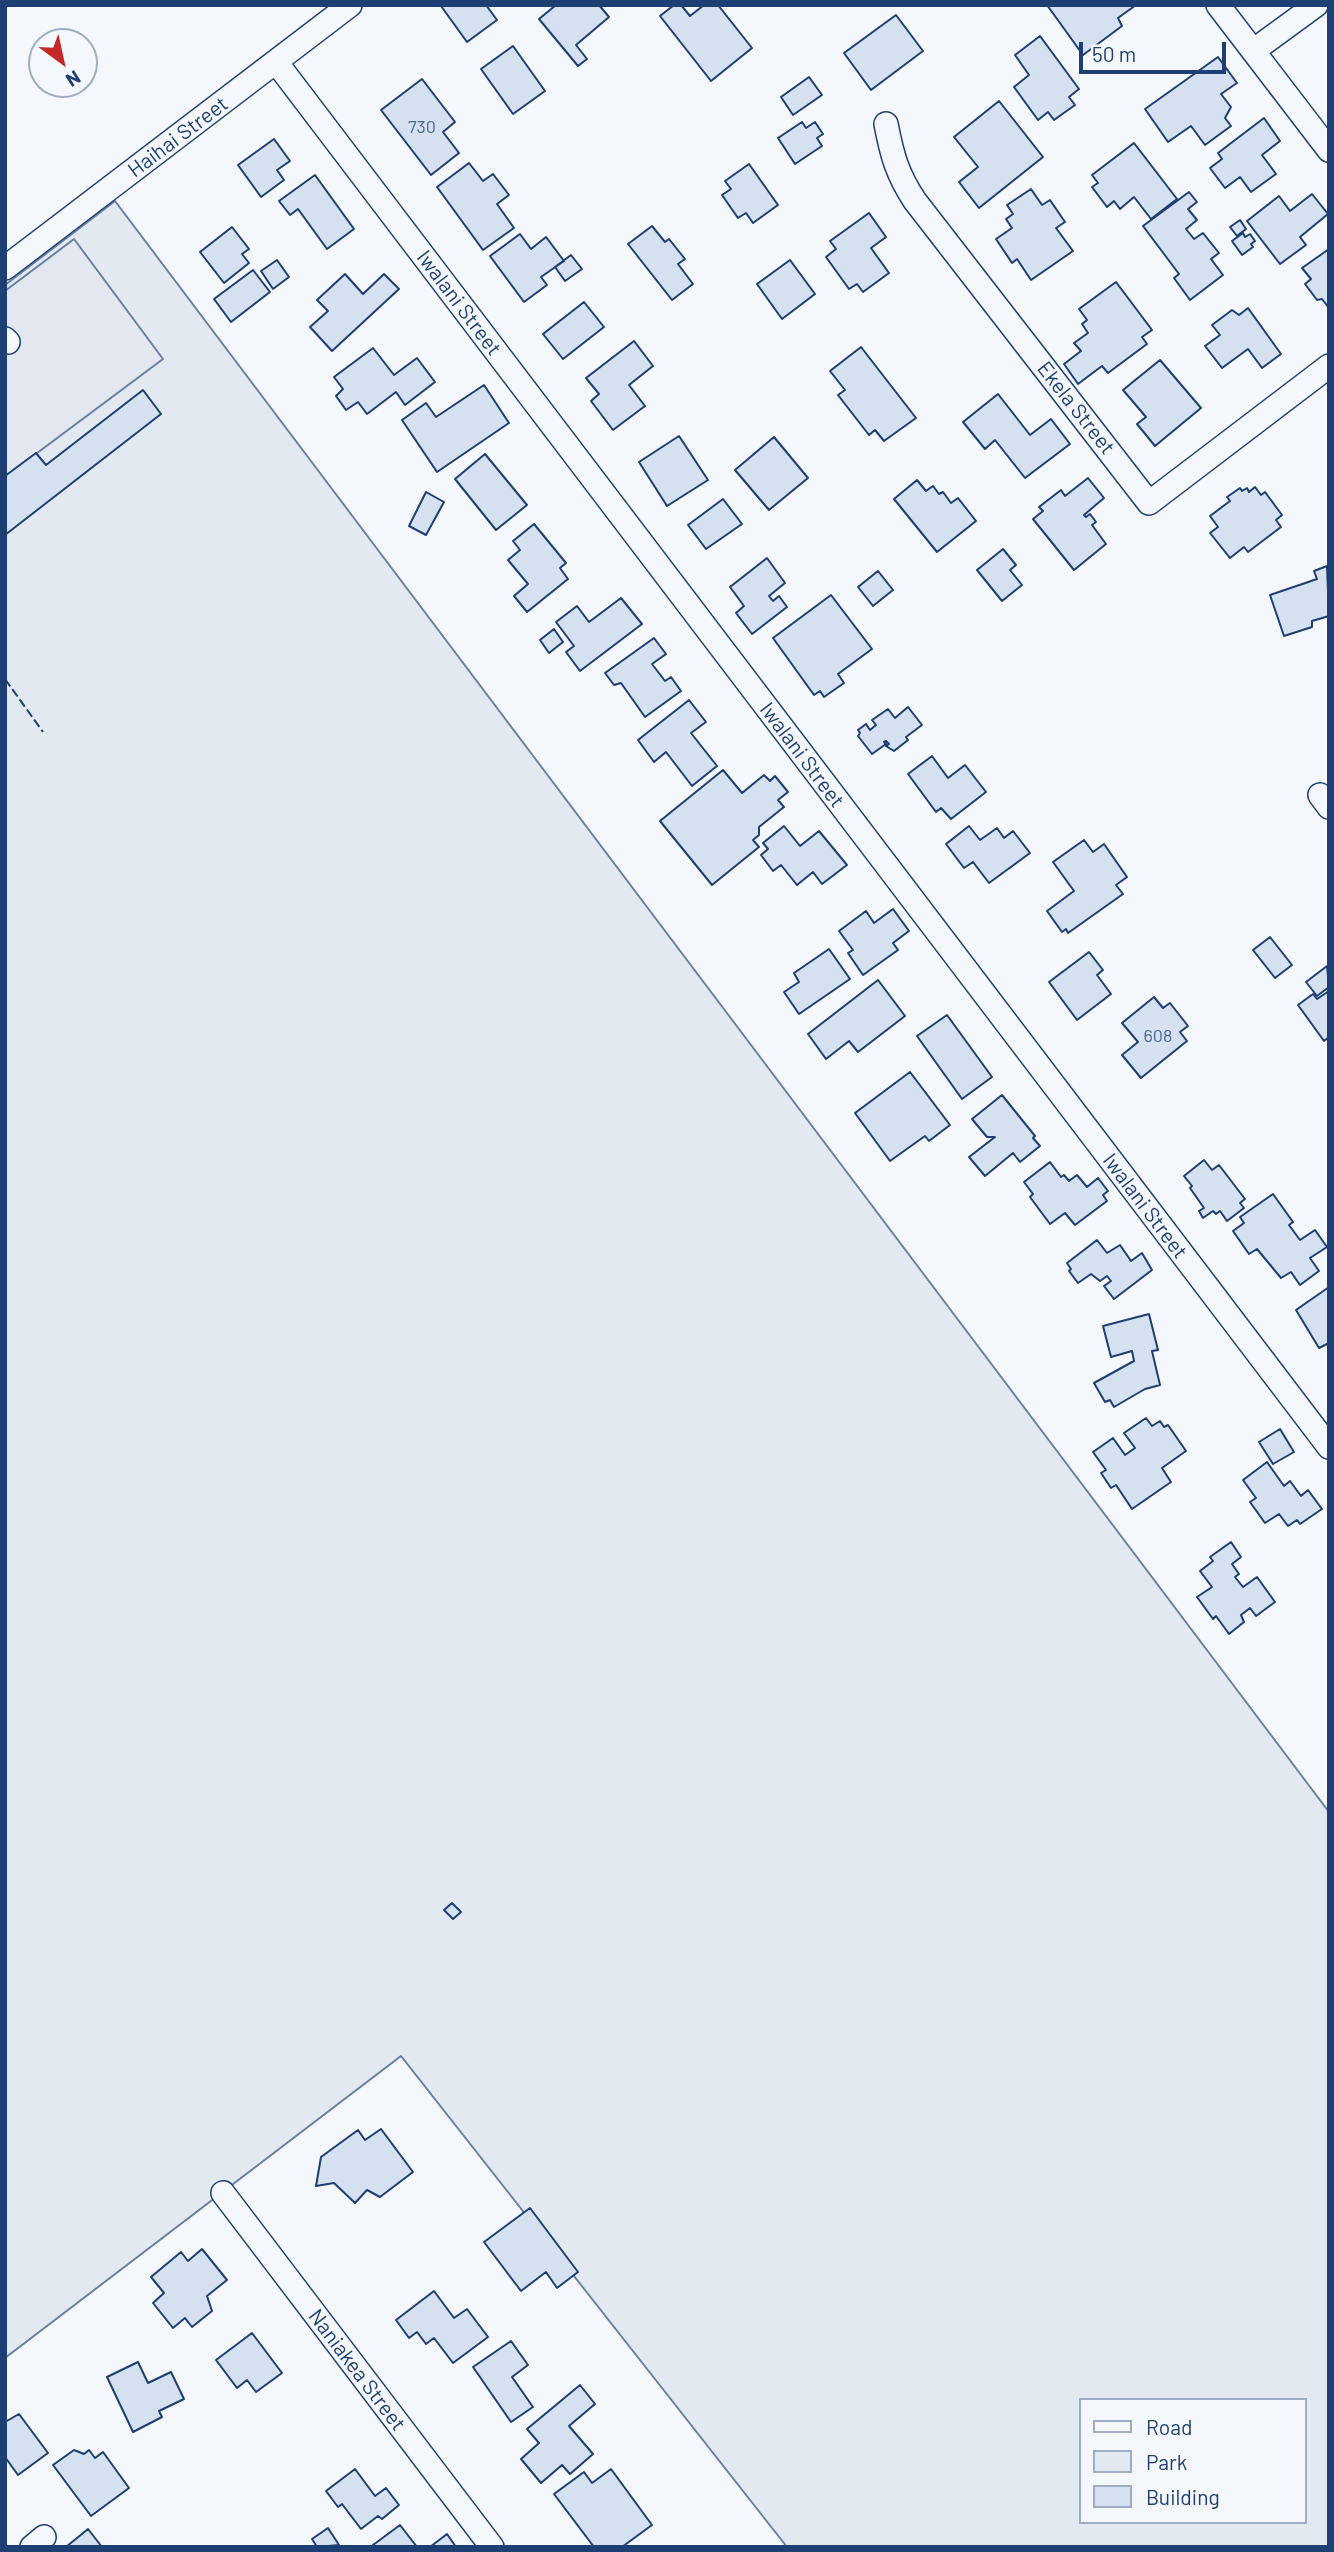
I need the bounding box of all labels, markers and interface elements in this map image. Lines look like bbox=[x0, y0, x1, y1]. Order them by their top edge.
north arrow bbox=[28, 28, 98, 98]
scale bar bbox=[1082, 28, 1229, 72]
text: 50 m bbox=[1092, 41, 1136, 66]
text: N bbox=[62, 66, 85, 92]
street label: Haihai Street bbox=[123, 91, 233, 183]
house number: 730 bbox=[408, 116, 436, 138]
street label: Iwalani Street bbox=[411, 246, 507, 360]
street label: Ekela Street bbox=[1032, 356, 1120, 460]
street label: Iwalani Street bbox=[754, 698, 850, 812]
house number: 608 bbox=[1144, 1025, 1172, 1047]
street label: Iwalani Street bbox=[1097, 1149, 1193, 1263]
street label: Naniakea Street bbox=[303, 2304, 411, 2436]
legend bbox=[1078, 2398, 1306, 2524]
text: Road bbox=[1146, 2414, 1192, 2439]
text: Park bbox=[1146, 2449, 1187, 2474]
text: Building bbox=[1146, 2484, 1220, 2509]

